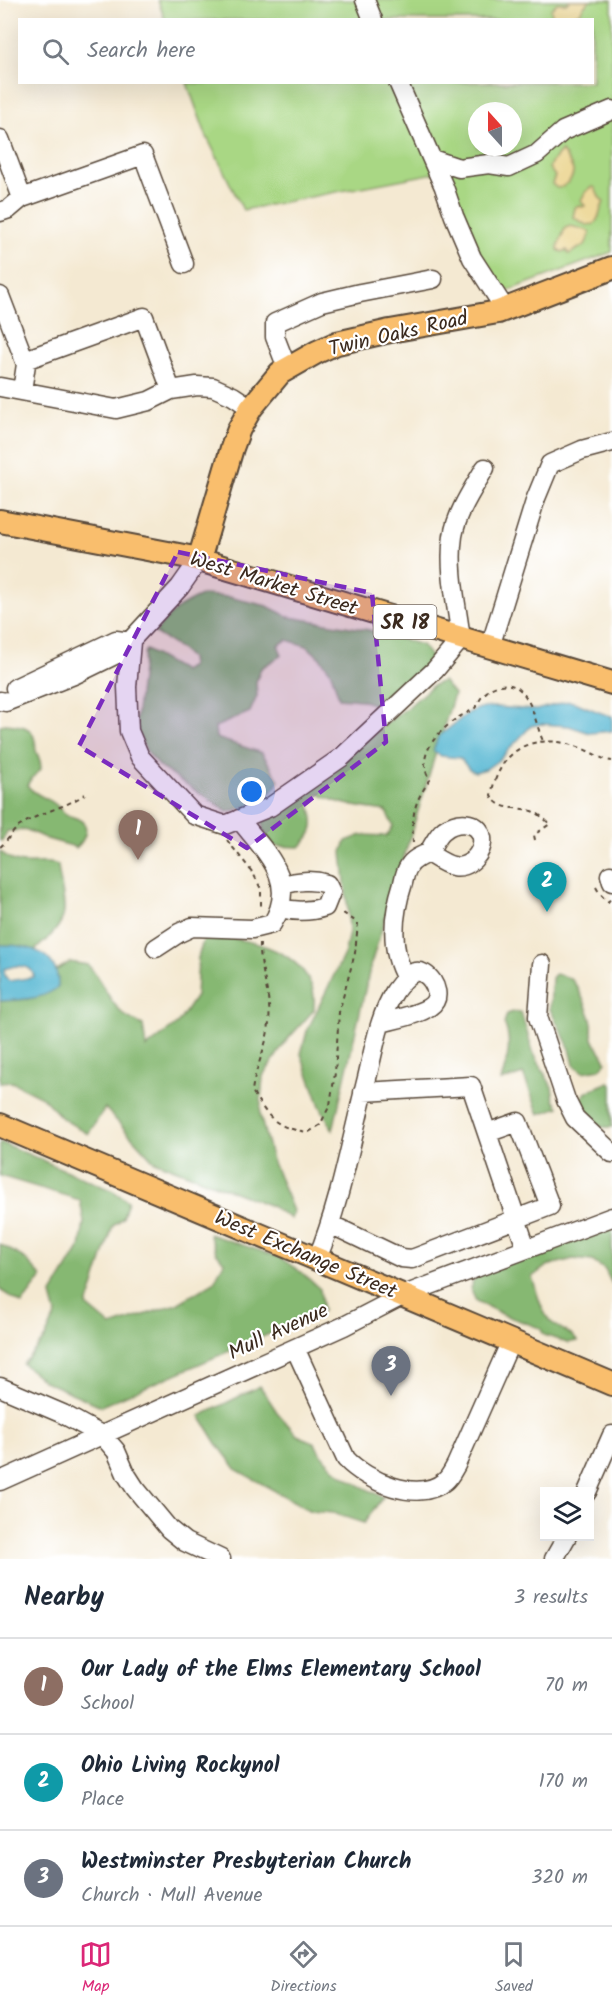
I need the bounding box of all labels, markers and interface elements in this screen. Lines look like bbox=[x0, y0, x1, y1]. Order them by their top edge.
search box bbox=[18, 18, 594, 84]
text: Search here bbox=[87, 34, 195, 69]
icon: search bbox=[39, 35, 72, 68]
north arrow bbox=[468, 102, 522, 156]
street label: Twin Oaks Road bbox=[325, 302, 472, 367]
street label: West Market Street bbox=[186, 543, 362, 626]
road number: SR 18 bbox=[374, 605, 436, 639]
your location bbox=[237, 777, 266, 806]
pin: 1 bbox=[118, 810, 158, 860]
pin: 2 bbox=[528, 862, 566, 912]
street label: West Exchange Street bbox=[209, 1202, 403, 1309]
street label: Mull Avenue bbox=[223, 1295, 335, 1370]
pin: 3 bbox=[372, 1346, 410, 1396]
map controls bbox=[540, 1487, 594, 1541]
button: layers bbox=[540, 1487, 594, 1541]
text: Nearby bbox=[24, 1577, 104, 1619]
text: 3 results bbox=[514, 1582, 588, 1614]
text: Our Lady of the Elms Elementary School bbox=[81, 1653, 481, 1688]
text: 1 bbox=[40, 1670, 47, 1702]
text: 70 m bbox=[545, 1670, 588, 1702]
text: School bbox=[81, 1688, 134, 1720]
text: Ohio Living Rockynol bbox=[81, 1749, 280, 1784]
text: 2 bbox=[38, 1766, 49, 1798]
text: 170 m bbox=[539, 1766, 588, 1798]
text: Place bbox=[81, 1784, 124, 1816]
text: Westminster Presbyterian Church bbox=[81, 1845, 411, 1880]
text: 3 bbox=[38, 1862, 49, 1894]
text: 320 m bbox=[531, 1862, 588, 1894]
text: Church · Mull Avenue bbox=[81, 1880, 262, 1912]
tab: Map bbox=[79, 1938, 112, 1999]
tab: Directions bbox=[270, 1938, 337, 1999]
tab: Saved bbox=[495, 1938, 533, 1999]

